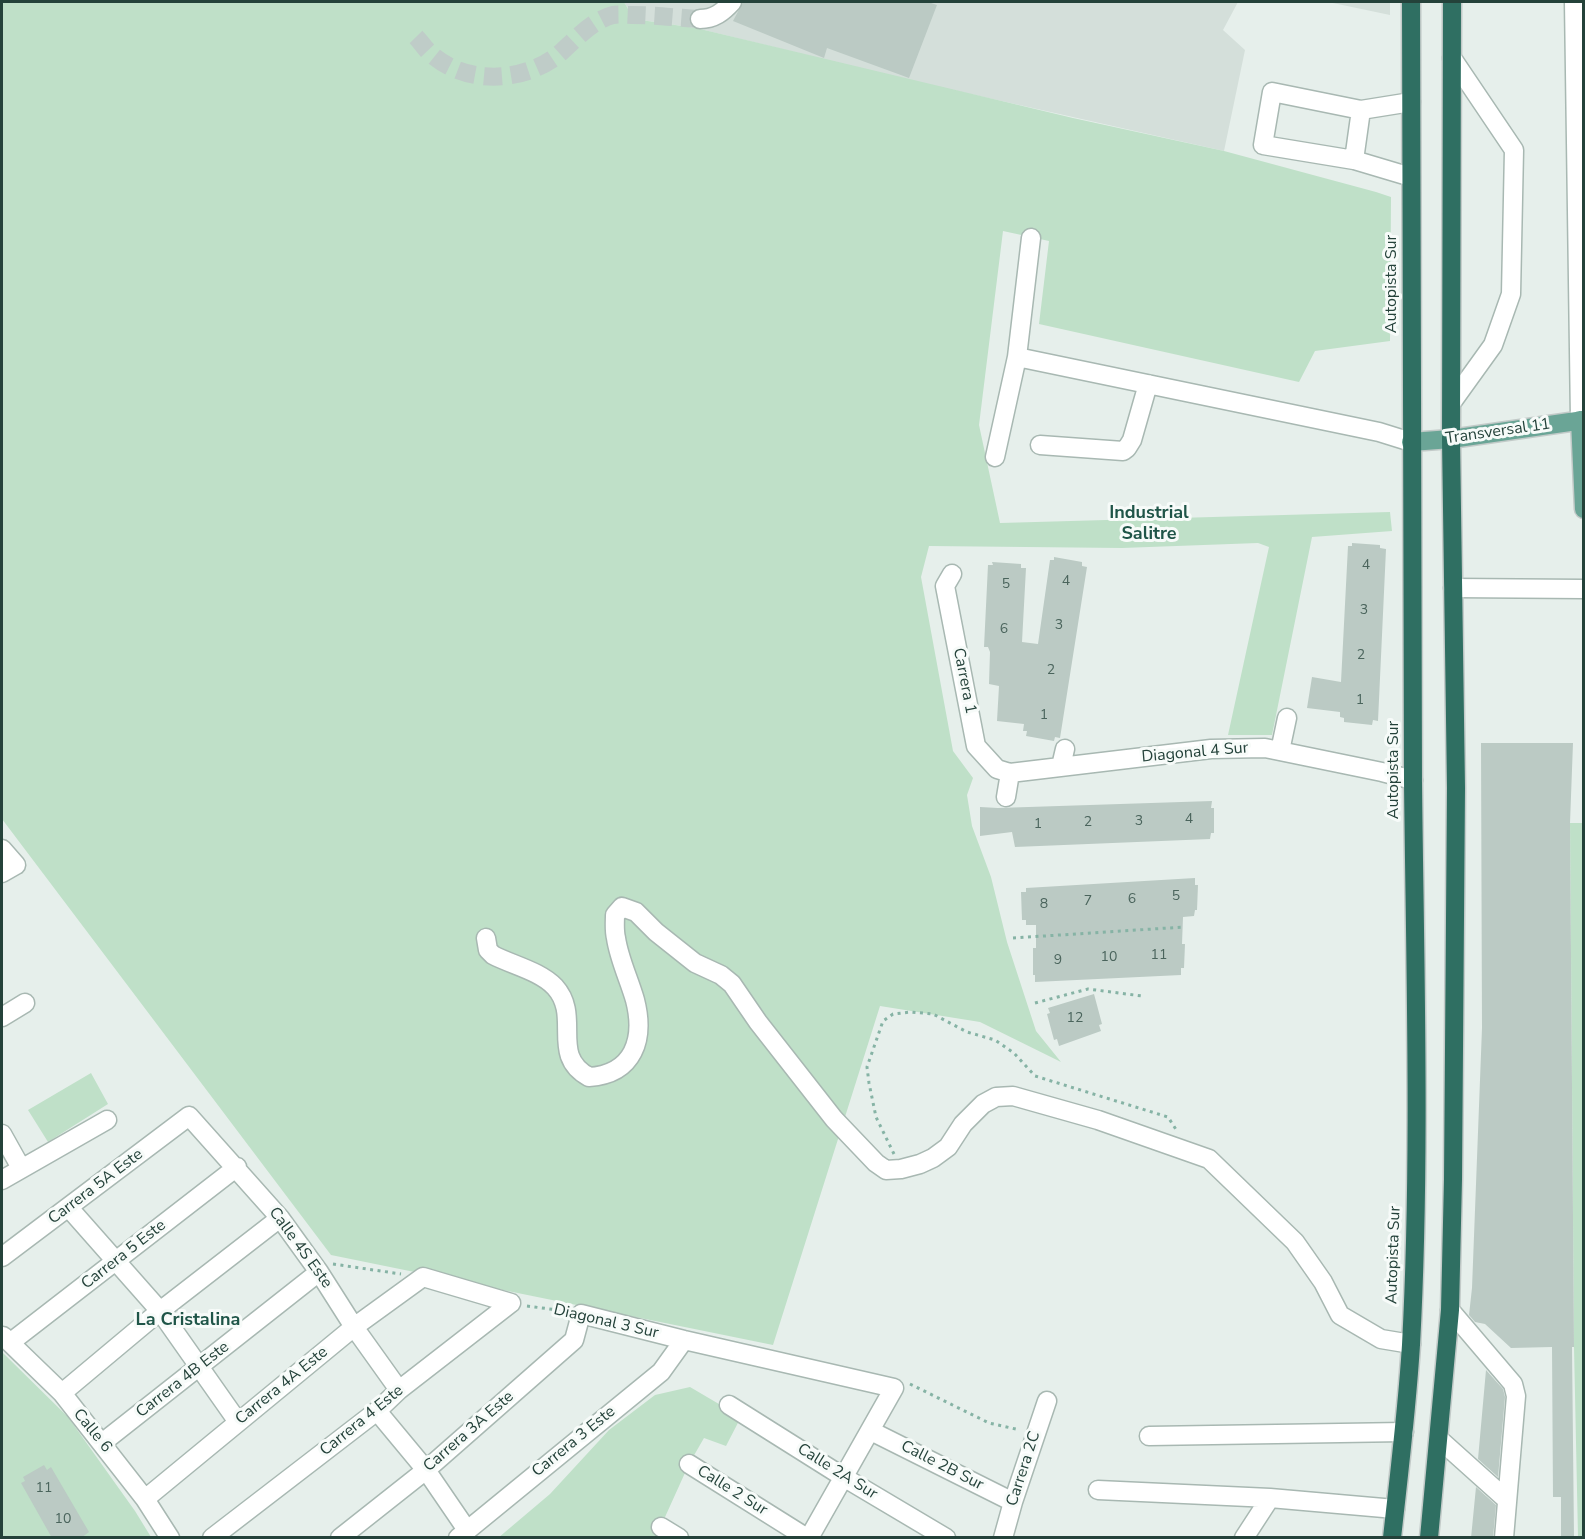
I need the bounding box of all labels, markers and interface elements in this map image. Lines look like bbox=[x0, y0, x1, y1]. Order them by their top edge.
street label: Autopista Sur bbox=[1382, 235, 1402, 333]
street label: Transversal 11 bbox=[1444, 415, 1552, 449]
district label: Industrial Salitre bbox=[1109, 503, 1189, 546]
house number: 4 bbox=[1362, 558, 1370, 574]
house number: 4 bbox=[1062, 574, 1070, 590]
house number: 5 bbox=[1002, 577, 1010, 593]
house number: 3 bbox=[1360, 603, 1368, 619]
house number: 3 bbox=[1055, 618, 1063, 634]
house number: 6 bbox=[1000, 622, 1008, 638]
street label: Carrera 1 bbox=[948, 646, 980, 716]
house number: 2 bbox=[1357, 648, 1365, 664]
house number: 2 bbox=[1047, 663, 1055, 679]
house number: 1 bbox=[1356, 693, 1364, 709]
house number: 1 bbox=[1040, 708, 1048, 724]
street label: Autopista Sur bbox=[1384, 721, 1404, 819]
street label: Diagonal 4 Sur bbox=[1141, 739, 1249, 767]
house number: 4 bbox=[1185, 812, 1193, 828]
house number: 3 bbox=[1135, 814, 1143, 830]
house number: 2 bbox=[1084, 815, 1092, 831]
house number: 1 bbox=[1034, 817, 1042, 833]
house number: 5 bbox=[1172, 889, 1180, 905]
house number: 6 bbox=[1128, 892, 1136, 908]
house number: 7 bbox=[1084, 894, 1092, 910]
house number: 8 bbox=[1040, 897, 1048, 913]
house number: 11 bbox=[1151, 948, 1167, 964]
house number: 10 bbox=[1101, 950, 1117, 966]
house number: 9 bbox=[1054, 953, 1062, 969]
house number: 12 bbox=[1067, 1011, 1083, 1027]
street label: Carrera 5A Este bbox=[45, 1145, 147, 1229]
street label: Calle 4S Este bbox=[264, 1204, 336, 1292]
street label: Autopista Sur bbox=[1383, 1205, 1405, 1305]
street label: Carrera 5 Este bbox=[78, 1216, 170, 1294]
street label: Diagonal 3 Sur bbox=[552, 1301, 660, 1343]
district label: La Cristalina bbox=[136, 1310, 240, 1332]
street label: Carrera 4B Este bbox=[133, 1338, 233, 1422]
street label: Carrera 4A Este bbox=[232, 1343, 332, 1429]
street label: Carrera 4 Este bbox=[316, 1382, 408, 1460]
street label: Carrera 3A Este bbox=[420, 1388, 518, 1476]
street label: Carrera 3 Este bbox=[528, 1403, 620, 1481]
street label: Calle 6 bbox=[69, 1405, 115, 1457]
street label: Carrera 2C bbox=[1003, 1429, 1045, 1509]
street label: Calle 2B Sur bbox=[898, 1437, 986, 1495]
street label: Calle 2A Sur bbox=[793, 1440, 881, 1504]
street label: Calle 2 Sur bbox=[693, 1462, 771, 1520]
house number: 11 bbox=[36, 1481, 52, 1497]
house number: 10 bbox=[55, 1512, 71, 1528]

